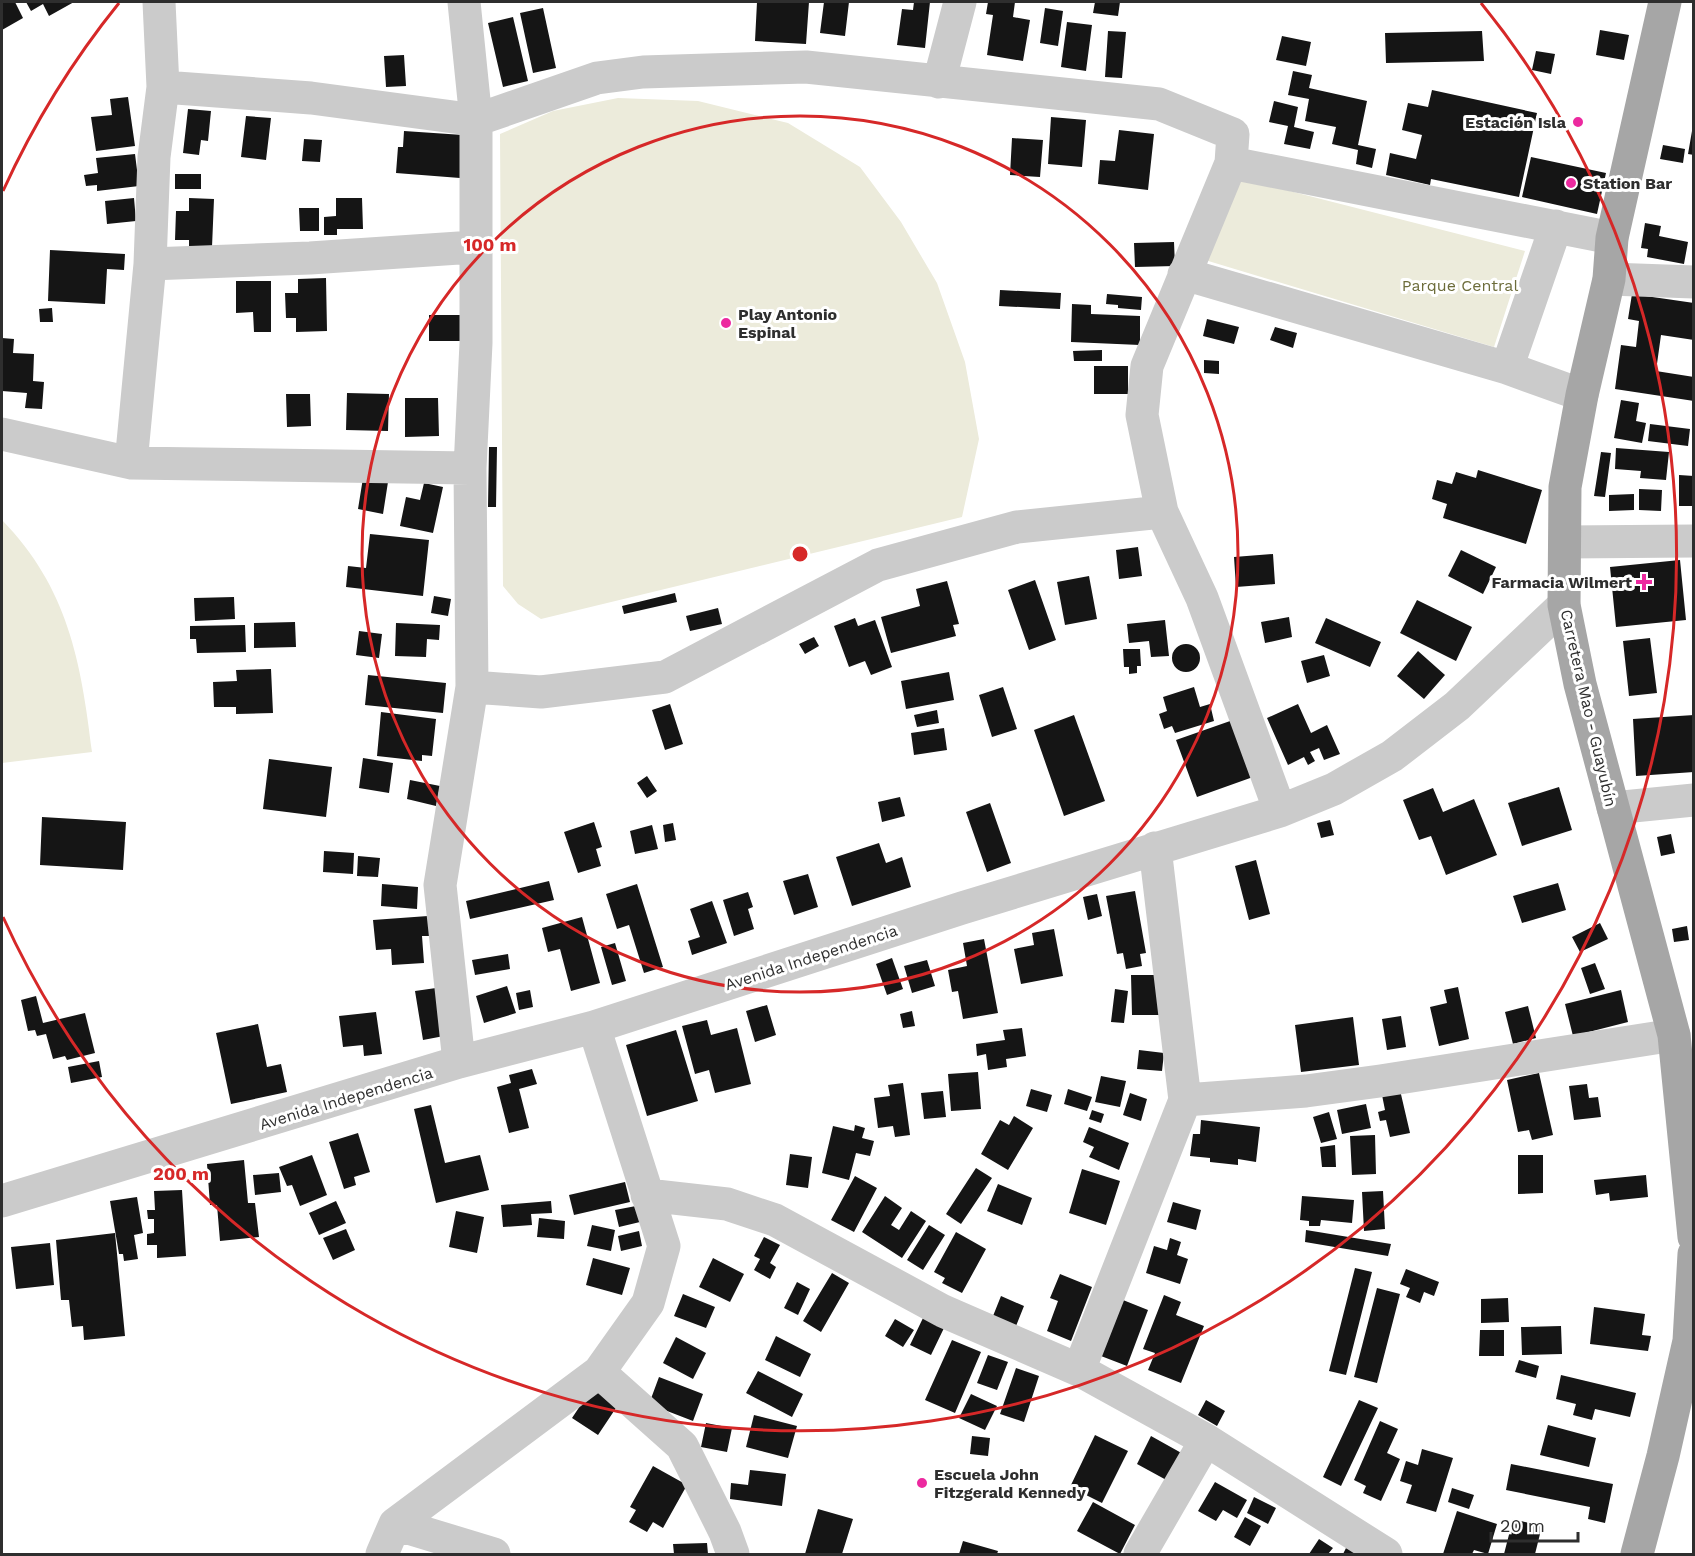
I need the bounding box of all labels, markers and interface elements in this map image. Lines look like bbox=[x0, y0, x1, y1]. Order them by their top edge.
place label: Estación Isla bbox=[1465, 113, 1567, 132]
marker: Estación Isla bbox=[1571, 115, 1585, 129]
place label: Station Bar bbox=[1583, 174, 1672, 193]
marker: Station Bar bbox=[1564, 176, 1578, 190]
text: 100 m bbox=[463, 234, 517, 255]
park label: Parque Central bbox=[1402, 276, 1518, 295]
place label: Play Antonio Espinal bbox=[738, 305, 838, 342]
marker: Play Antonio Espinal bbox=[719, 316, 733, 330]
centre of rings bbox=[790, 544, 810, 564]
place label: Farmacia Wilmert bbox=[1492, 573, 1632, 592]
marker: Farmacia Wilmert bbox=[1637, 575, 1651, 589]
street label: Carretera Mao - Guayubín bbox=[1557, 608, 1620, 809]
street label: Avenida Independencia bbox=[722, 921, 900, 994]
street label: Avenida Independencia bbox=[257, 1063, 435, 1134]
text: 200 m bbox=[153, 1163, 209, 1184]
place label: Escuela John Fitzgerald Kennedy bbox=[934, 1465, 1087, 1502]
marker: Escuela John Fitzgerald Kennedy bbox=[915, 1476, 929, 1490]
scale bar bbox=[1491, 1505, 1578, 1543]
text: 20 m bbox=[1500, 1515, 1545, 1536]

